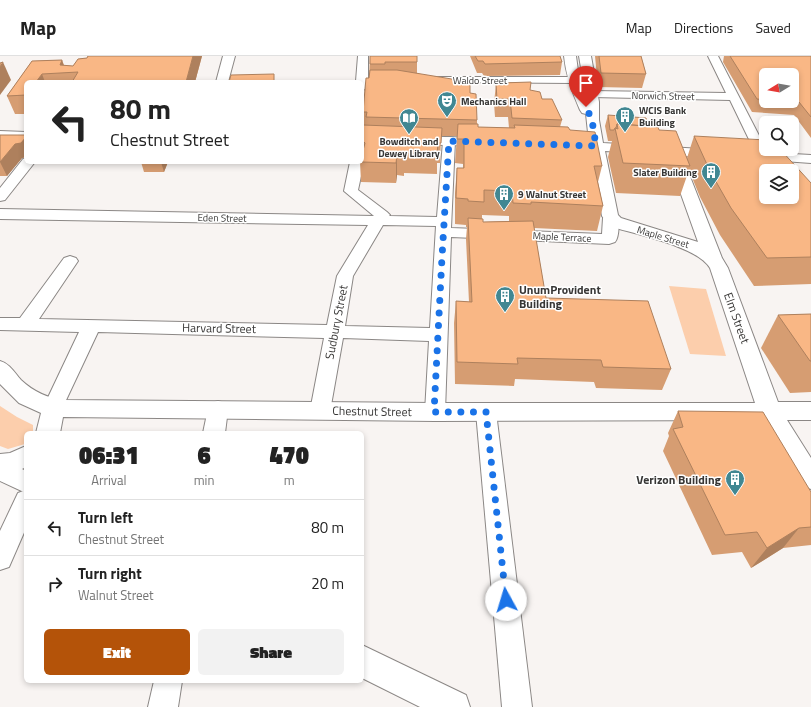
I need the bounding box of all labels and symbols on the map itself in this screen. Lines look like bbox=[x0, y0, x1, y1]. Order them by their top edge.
pin bbox=[569, 66, 603, 107]
north arrow bbox=[759, 68, 799, 108]
street label: Waldo Street bbox=[453, 73, 508, 88]
street label: Norwich Street bbox=[631, 88, 695, 104]
theatre icon: Mechanics Hall bbox=[436, 90, 458, 118]
place label: Mechanics Hall bbox=[461, 94, 527, 109]
place label: WCIS Bank Building bbox=[639, 103, 687, 130]
building icon: WCIS Bank Building bbox=[614, 105, 636, 133]
library icon: Bowditch and Dewey Library bbox=[398, 107, 420, 135]
place label: Bowditch and Dewey Library bbox=[378, 134, 440, 161]
building icon: Slater Building bbox=[700, 161, 722, 189]
place label: Slater Building bbox=[633, 165, 698, 180]
building icon: 9 Walnut Street bbox=[493, 183, 515, 211]
place label: 9 Walnut Street bbox=[518, 187, 587, 202]
street label: Eden Street bbox=[197, 210, 247, 226]
street label: Maple Street bbox=[635, 222, 691, 252]
street label: Maple Terrace bbox=[532, 228, 592, 246]
place label: UnumProvident Building bbox=[519, 280, 601, 313]
street label: Sudbury Street bbox=[319, 282, 353, 361]
building icon: UnumProvident Building bbox=[494, 285, 516, 313]
street label: Elm Street bbox=[719, 290, 755, 347]
street label: Harvard Street bbox=[182, 318, 257, 338]
street label: Chestnut Street bbox=[332, 401, 413, 421]
building icon: Verizon Building bbox=[724, 468, 746, 496]
place label: Verizon Building bbox=[636, 470, 722, 489]
position arrow bbox=[485, 579, 527, 621]

